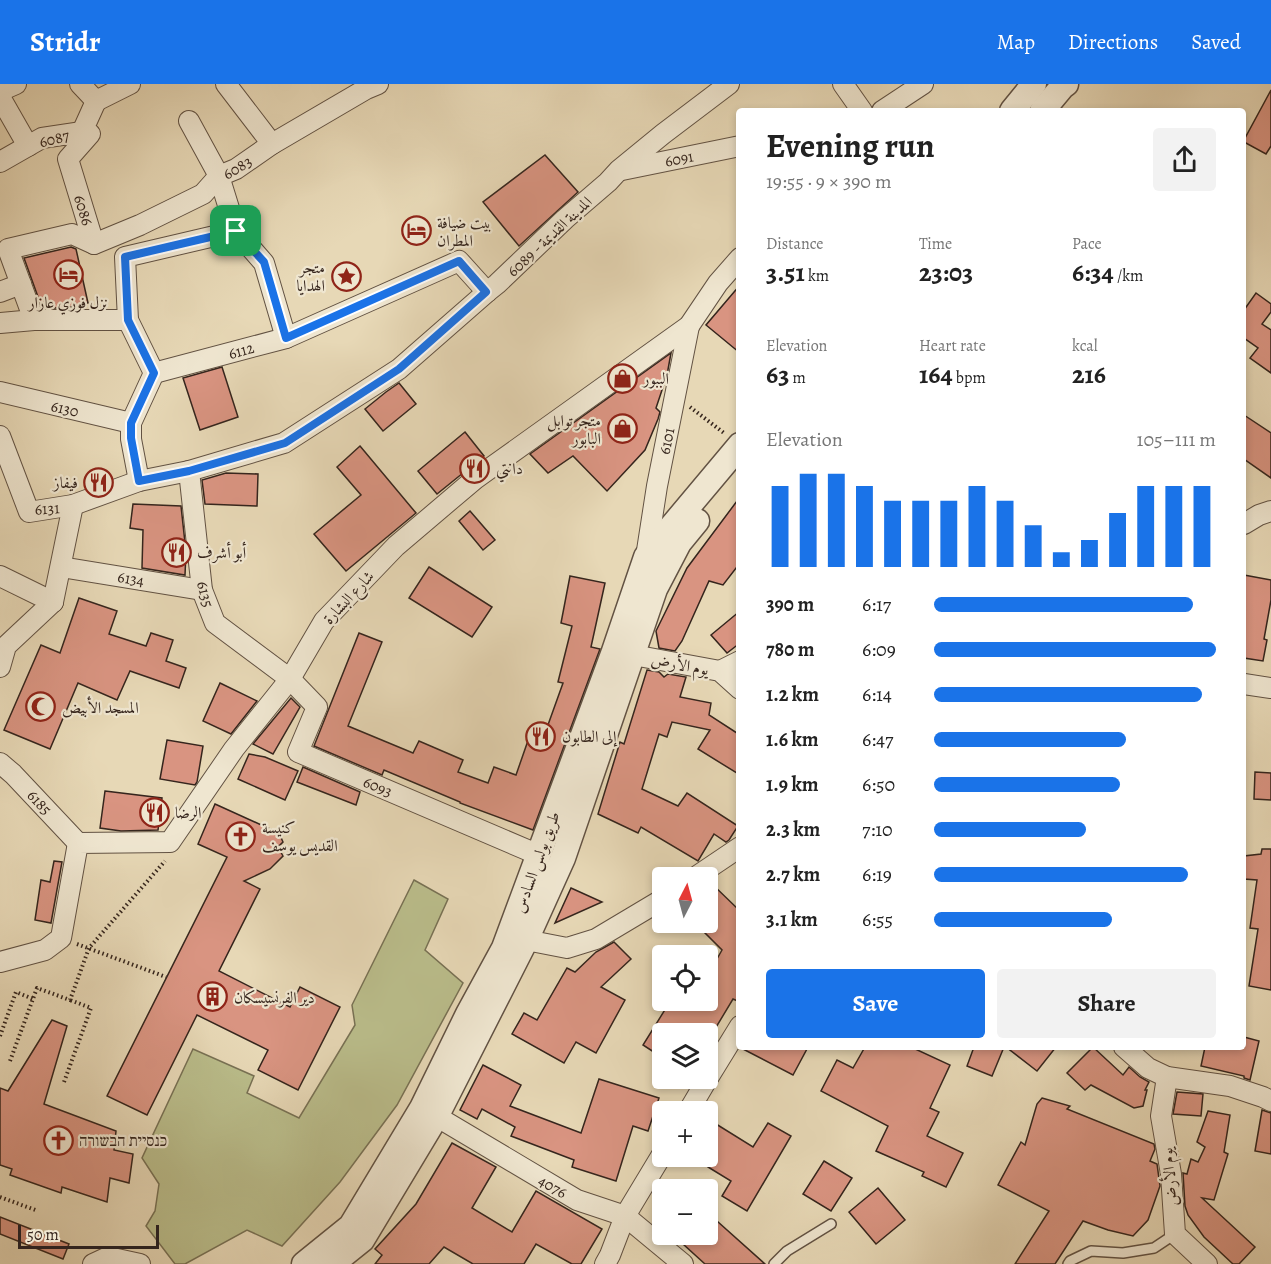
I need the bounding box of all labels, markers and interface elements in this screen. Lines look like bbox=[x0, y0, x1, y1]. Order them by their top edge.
text: Stridr bbox=[30, 23, 101, 61]
text: Map bbox=[997, 28, 1035, 56]
text: Directions bbox=[1068, 28, 1158, 56]
text: Saved bbox=[1191, 28, 1241, 56]
text: Evening run bbox=[766, 123, 935, 168]
street label: 6087 bbox=[37, 125, 72, 153]
button: share bbox=[1153, 128, 1216, 191]
street label: 6091 bbox=[663, 145, 696, 173]
street label: 6083 bbox=[219, 151, 256, 185]
text: 19:55 · 9 × 390 m bbox=[766, 168, 892, 195]
street label: 6086 bbox=[68, 192, 98, 228]
street label: المدينة القديمة - 6089 bbox=[502, 192, 597, 282]
pin bbox=[210, 205, 261, 256]
place label: بيت ضيافة المطران bbox=[437, 212, 491, 252]
icon: arrive bbox=[219, 214, 252, 247]
hotel icon: بيت ضيافة المطران bbox=[400, 215, 432, 247]
text: Distance bbox=[766, 233, 823, 255]
text: Time bbox=[919, 233, 952, 255]
text: Pace bbox=[1072, 233, 1102, 255]
text: 3.51 bbox=[766, 255, 805, 290]
text: 23:03 bbox=[919, 255, 973, 290]
text: 6:34 bbox=[1072, 255, 1114, 290]
place label: متجر الهدايا bbox=[296, 257, 325, 297]
hotel icon: نزل فوزي عازار bbox=[52, 258, 84, 290]
place icon: متجر الهدايا bbox=[330, 260, 362, 292]
text: km bbox=[805, 265, 829, 287]
text: /km bbox=[1114, 265, 1143, 287]
place label: نزل فوزي عازار bbox=[26, 292, 108, 315]
text: Elevation bbox=[766, 335, 827, 357]
text: Heart rate bbox=[919, 335, 986, 357]
text: kcal bbox=[1072, 335, 1098, 357]
street label: 6112 bbox=[226, 337, 257, 365]
text: 63 bbox=[766, 357, 789, 392]
text: 164 bbox=[919, 357, 953, 392]
text: 216 bbox=[1072, 357, 1106, 392]
shop icon: الببور bbox=[606, 362, 638, 394]
text: m bbox=[789, 367, 806, 389]
text: bpm bbox=[953, 367, 986, 389]
place label: الببور bbox=[641, 368, 669, 390]
street label: 6130 bbox=[49, 395, 81, 423]
place label: متجر توابل البابور bbox=[547, 410, 601, 450]
shop icon: متجر توابل البابور bbox=[606, 413, 638, 445]
street label: 6101 bbox=[654, 425, 680, 456]
text: Elevation bbox=[766, 426, 843, 453]
text: 105–111 m bbox=[1137, 426, 1216, 453]
restaurant icon: دانتي bbox=[459, 452, 491, 484]
place label: دانتي bbox=[496, 458, 523, 483]
restaurant icon: فيفاز bbox=[83, 466, 115, 498]
place label: فيفاز bbox=[51, 472, 78, 494]
street label: 6131 bbox=[34, 497, 61, 521]
restaurant icon: أبو أشرف bbox=[160, 536, 192, 568]
place label: أبو أشرف bbox=[197, 541, 247, 564]
street label: 6134 bbox=[116, 566, 146, 592]
street label: شارع البشارة bbox=[318, 566, 381, 631]
street label: 6135 bbox=[191, 579, 219, 610]
text: 390 m bbox=[766, 591, 814, 618]
text: 6:17 bbox=[862, 591, 891, 618]
text: 780 m bbox=[766, 636, 814, 663]
text: 6:09 bbox=[862, 636, 896, 663]
street label: يوم الأرض bbox=[649, 648, 712, 684]
text: 1.2 km bbox=[766, 681, 819, 708]
text: 6:14 bbox=[862, 681, 892, 708]
mosque icon: المسجد الأبيض bbox=[25, 691, 57, 723]
place label: المسجد الأبيض bbox=[62, 696, 139, 719]
restaurant icon: إلى الطابون bbox=[525, 720, 557, 752]
place label: إلى الطابون bbox=[562, 726, 618, 748]
text: 1.6 km bbox=[766, 726, 819, 753]
text: 6:47 bbox=[862, 726, 893, 753]
street label: 6093 bbox=[360, 771, 396, 803]
text: 1.9 km bbox=[766, 771, 819, 798]
text: 6:50 bbox=[862, 771, 895, 798]
street label: 6185 bbox=[22, 785, 57, 820]
restaurant icon: الرضا bbox=[138, 796, 170, 828]
place label: الرضا bbox=[175, 802, 201, 824]
street label: طريق بولس السادس bbox=[508, 809, 565, 916]
text: 2.3 km bbox=[766, 816, 820, 843]
text: 7:10 bbox=[862, 816, 893, 843]
place label: كنيسة القديس يوسف bbox=[262, 817, 338, 857]
church icon: كنيسة القديس يوسف bbox=[225, 820, 257, 852]
text: 2.7 km bbox=[766, 861, 820, 888]
text: 6:19 bbox=[862, 861, 892, 888]
north arrow bbox=[652, 867, 718, 933]
map controls bbox=[652, 867, 718, 1245]
text: 3.1 km bbox=[766, 906, 818, 933]
text: 6:55 bbox=[862, 906, 893, 933]
button: locate bbox=[652, 945, 718, 1011]
button: Save bbox=[766, 969, 985, 1038]
button: Share bbox=[997, 969, 1216, 1038]
building icon: دير الفرنسيسكان bbox=[197, 981, 229, 1013]
place label: دير الفرنسيسكان bbox=[234, 987, 315, 1009]
button: layers bbox=[652, 1023, 718, 1089]
button: + bbox=[652, 1101, 718, 1167]
church icon: כנסיית הבשורה bbox=[42, 1124, 74, 1156]
place label: כנסיית הבשורה bbox=[79, 1130, 167, 1152]
street label: يوم الأرض bbox=[1155, 1145, 1187, 1207]
street label: 4076 bbox=[534, 1170, 571, 1204]
button: − bbox=[652, 1179, 718, 1245]
scale bar bbox=[18, 1222, 159, 1250]
text: 50 m bbox=[27, 1224, 59, 1246]

